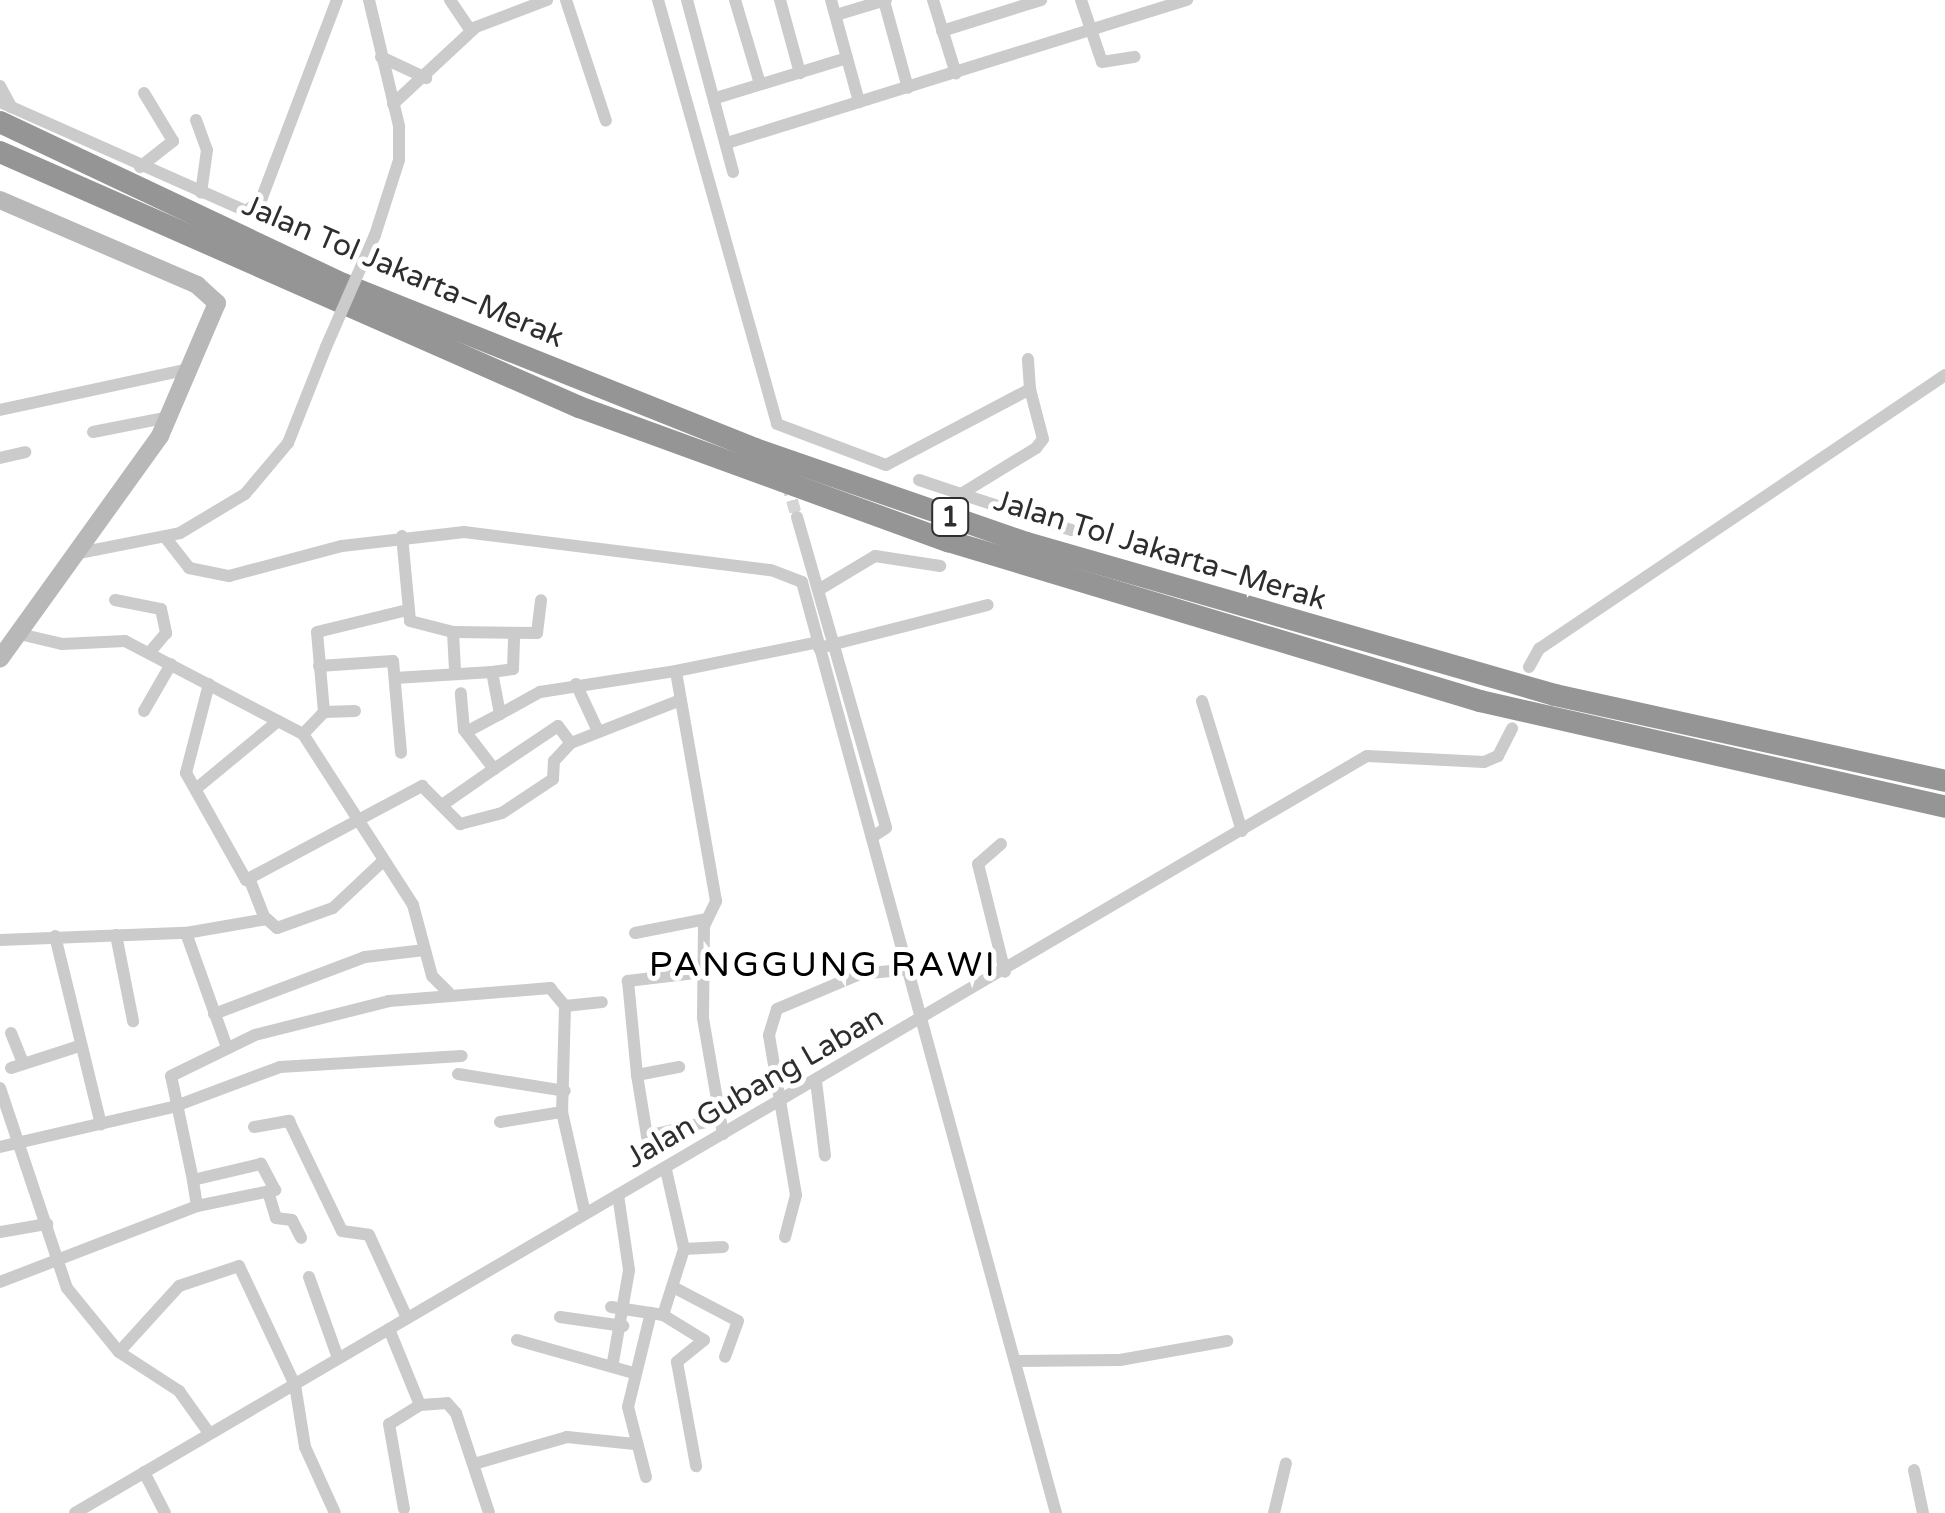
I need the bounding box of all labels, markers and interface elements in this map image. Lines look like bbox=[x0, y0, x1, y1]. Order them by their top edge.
street label: Jalan Tol Jakarta–Merak bbox=[237, 188, 569, 356]
street label: Jalan Tol Jakarta–Merak bbox=[990, 483, 1330, 619]
road number: 1 bbox=[930, 494, 970, 540]
district label: PANGGUNG RAWI bbox=[649, 944, 997, 986]
street label: Jalan Gubang Laban bbox=[620, 1000, 890, 1176]

